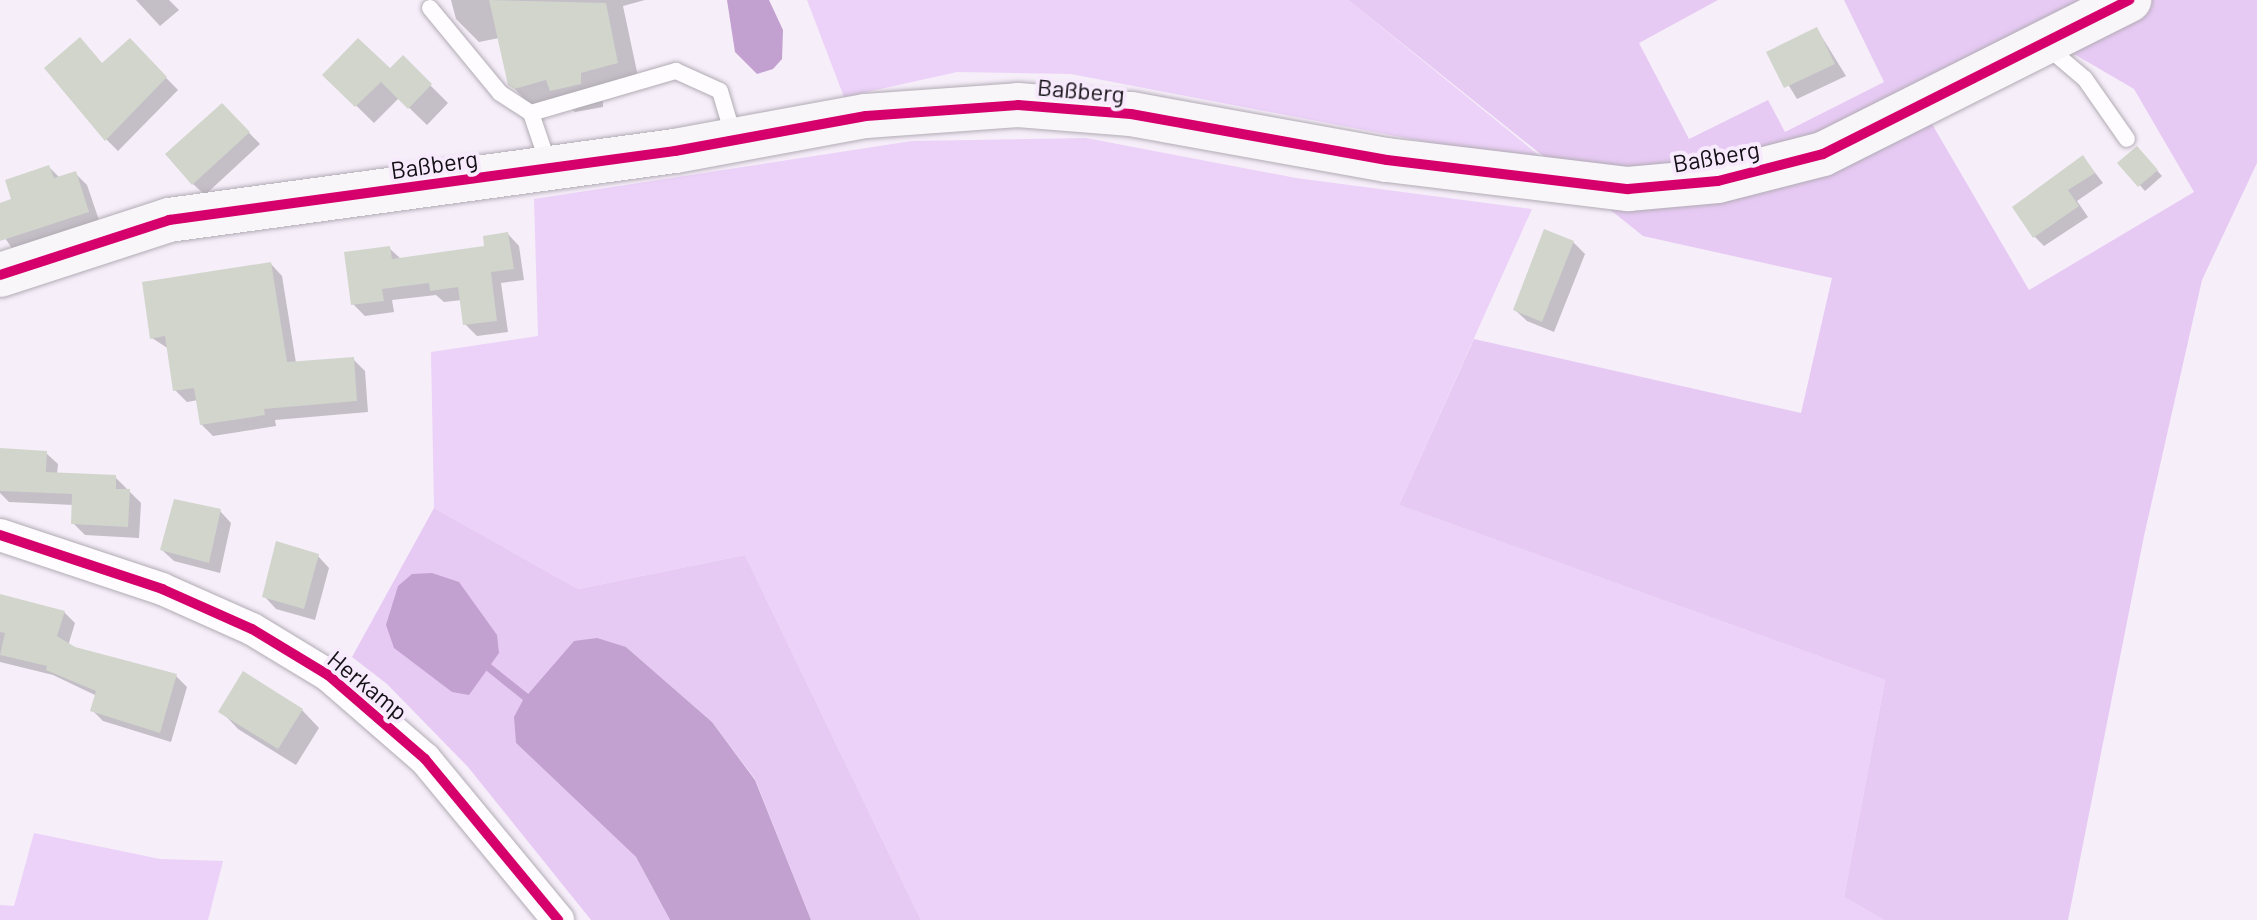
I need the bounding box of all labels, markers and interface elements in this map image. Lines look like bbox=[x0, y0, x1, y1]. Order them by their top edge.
street label: Baßberg bbox=[1036, 72, 1126, 108]
street label: Baßberg bbox=[1670, 134, 1762, 178]
street label: Baßberg bbox=[389, 144, 479, 184]
street label: Herkamp bbox=[322, 644, 414, 726]

